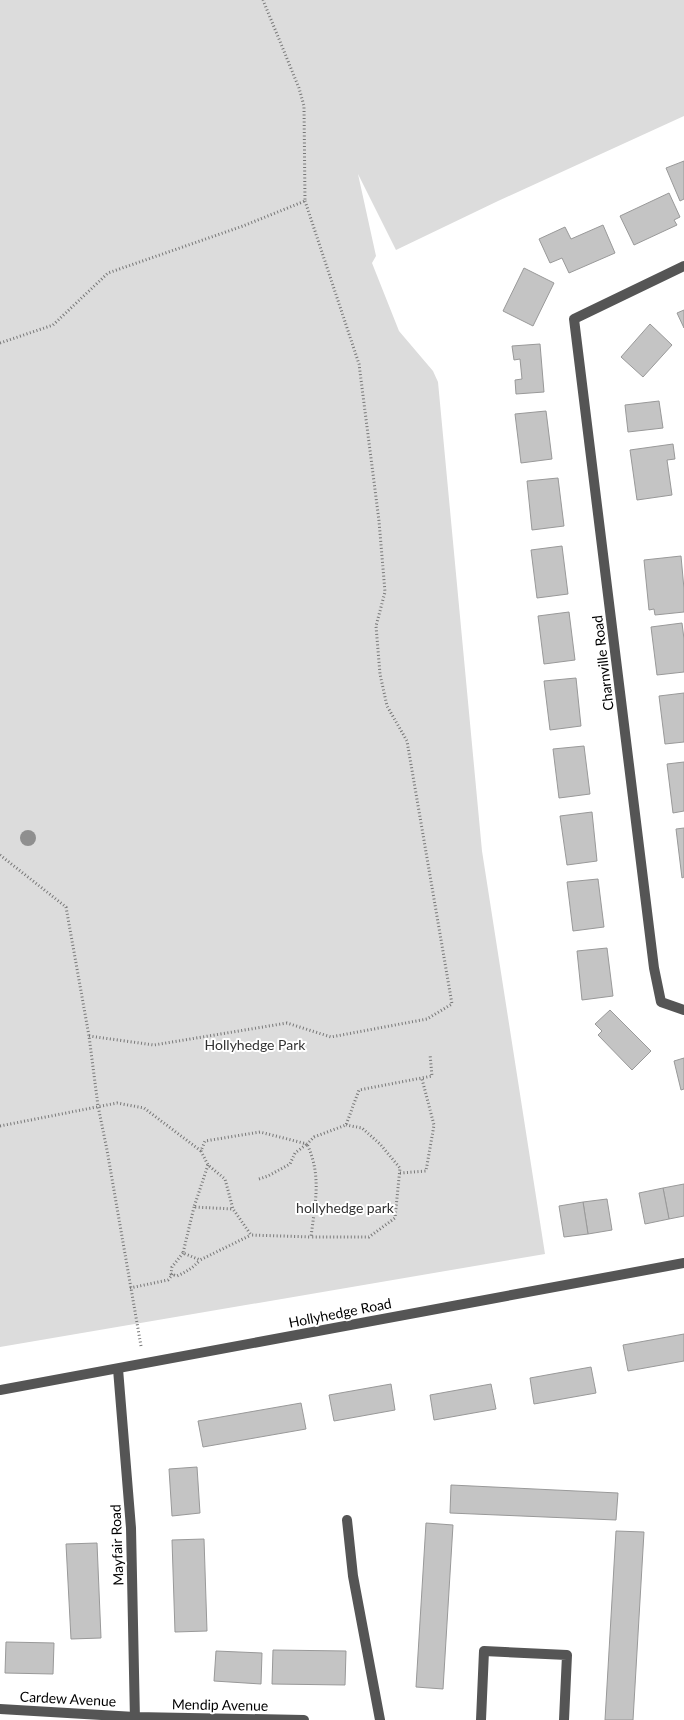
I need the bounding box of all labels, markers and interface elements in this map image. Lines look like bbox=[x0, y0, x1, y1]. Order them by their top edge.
street label: Charnville Road bbox=[588, 614, 617, 712]
park label: Hollyhedge Park bbox=[205, 1036, 306, 1053]
park label: hollyhedge park bbox=[296, 1199, 395, 1216]
street label: Hollyhedge Road bbox=[287, 1294, 393, 1331]
street label: Mayfair Road bbox=[107, 1504, 126, 1586]
street label: Cardew Avenue bbox=[19, 1687, 117, 1710]
street label: Mendip Avenue bbox=[172, 1695, 268, 1714]

